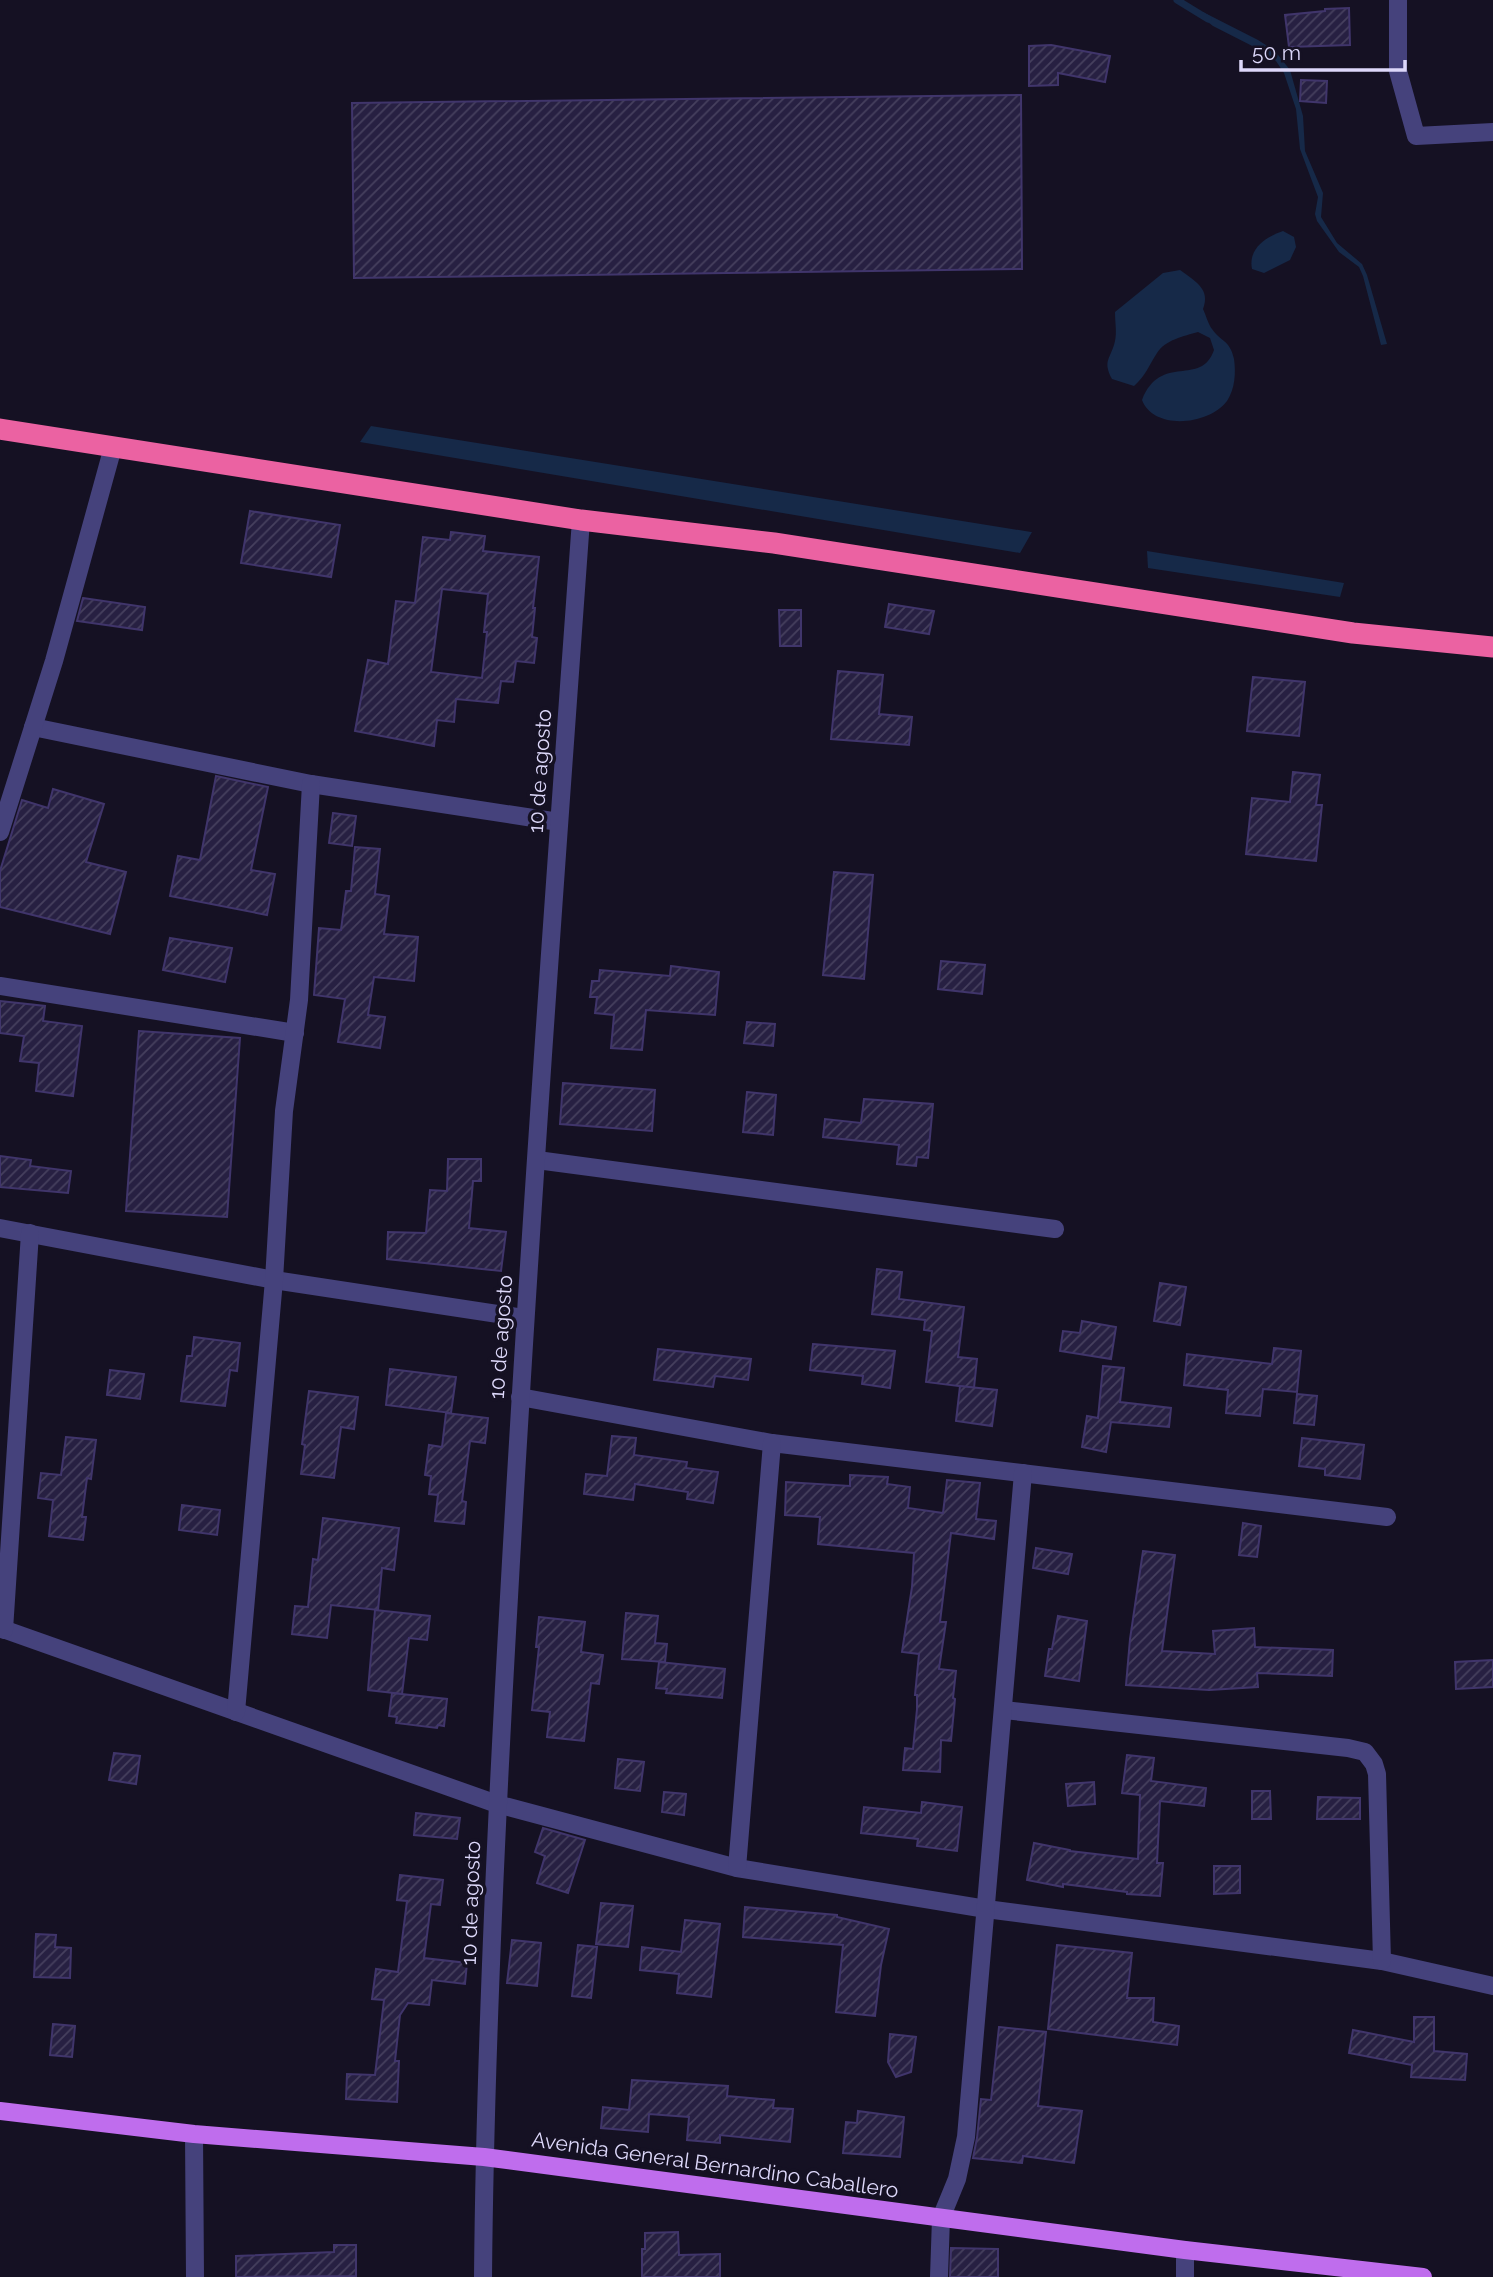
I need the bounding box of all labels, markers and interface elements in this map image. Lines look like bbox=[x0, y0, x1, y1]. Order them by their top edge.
scale bar bbox=[1241, 28, 1406, 72]
text: 50 m bbox=[1252, 40, 1301, 65]
street label: 10 de agosto bbox=[523, 708, 556, 834]
street label: 10 de agosto bbox=[484, 1274, 517, 1400]
street label: 10 de agosto bbox=[456, 1840, 485, 1966]
street label: Avenida General Bernardino Caballero bbox=[530, 2126, 900, 2203]

